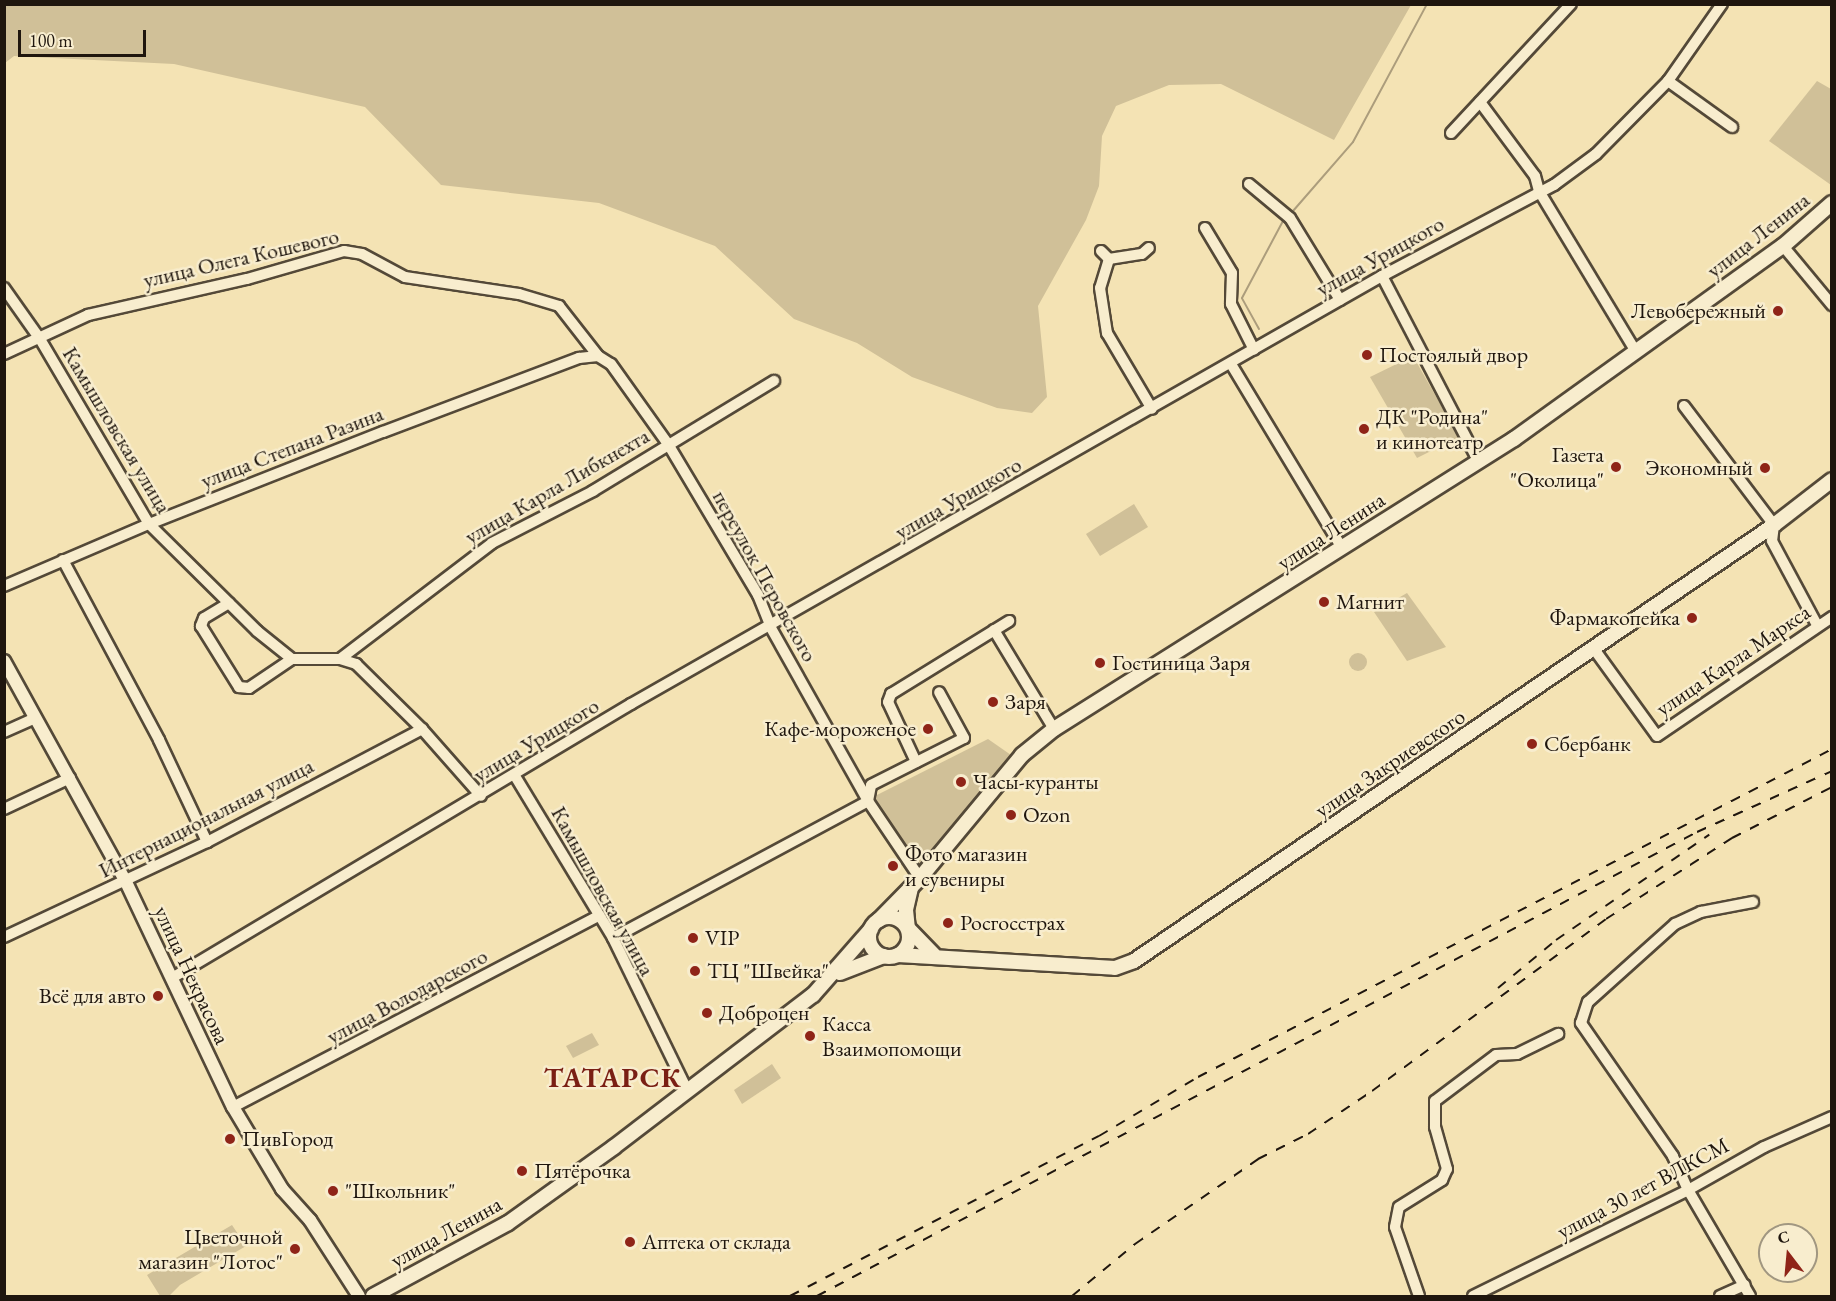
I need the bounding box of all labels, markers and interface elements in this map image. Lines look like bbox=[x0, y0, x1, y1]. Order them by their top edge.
scale bar bbox=[21, 18, 148, 56]
text: 100 m bbox=[29, 29, 73, 52]
street label: улица Ленина bbox=[1701, 187, 1815, 283]
street label: улица Урицкого bbox=[1312, 210, 1448, 302]
street label: улица Олега Кошевого bbox=[141, 223, 341, 293]
place label: Левобережный bbox=[1631, 298, 1766, 324]
marker: Левобережный bbox=[1771, 304, 1785, 318]
street label: Камышловская улица bbox=[57, 342, 177, 518]
place label: Постоялый двор bbox=[1379, 342, 1528, 368]
marker: Постоялый двор bbox=[1360, 348, 1374, 362]
street label: улица Степана Разина bbox=[197, 400, 387, 494]
place label: ДК "Родина" и кинотеатр bbox=[1376, 403, 1488, 454]
street label: улица Карла Либкнехта bbox=[460, 422, 654, 550]
marker: ДК "Родина" и кинотеатр bbox=[1357, 422, 1371, 436]
place label: Газета "Околица" bbox=[1510, 441, 1604, 493]
street label: улица Урицкого bbox=[890, 451, 1026, 545]
place label: Экономный bbox=[1645, 455, 1753, 481]
marker: Газета "Околица" bbox=[1609, 460, 1623, 474]
marker: Экономный bbox=[1758, 461, 1772, 475]
street label: переулок Перовского bbox=[707, 486, 823, 666]
street label: улица Ленина bbox=[1272, 486, 1390, 576]
place label: Магнит bbox=[1336, 589, 1404, 615]
marker: Магнит bbox=[1317, 595, 1331, 609]
street label: улица Карла Маркса bbox=[1651, 599, 1815, 721]
place label: Фармакопейка bbox=[1550, 605, 1680, 631]
marker: Фармакопейка bbox=[1685, 611, 1699, 625]
place label: Гостиница Заря bbox=[1112, 650, 1250, 676]
marker: Гостиница Заря bbox=[1093, 656, 1107, 670]
place label: Заря bbox=[1005, 689, 1046, 715]
street label: улица Урицкого bbox=[468, 692, 604, 788]
marker: Заря bbox=[986, 695, 1000, 709]
street label: улица Закриевского bbox=[1310, 703, 1470, 823]
place label: Кафе-мороженое bbox=[764, 716, 916, 742]
marker: Кафе-мороженое bbox=[921, 722, 935, 736]
place label: Сбербанк bbox=[1544, 731, 1631, 757]
marker: Сбербанк bbox=[1525, 737, 1539, 751]
street label: Интернациональная улица bbox=[94, 752, 318, 884]
place label: Часы-куранты bbox=[973, 769, 1099, 795]
marker: Часы-куранты bbox=[954, 775, 968, 789]
street label: Камышловская улица bbox=[545, 802, 661, 980]
place label: Ozon bbox=[1023, 802, 1071, 828]
marker: Ozon bbox=[1004, 808, 1018, 822]
place label: Фото магазин и сувениры bbox=[905, 840, 1027, 891]
marker: Фото магазин и сувениры bbox=[886, 859, 900, 873]
street label: улица Некрасова bbox=[148, 901, 236, 1049]
place label: Росгосстрах bbox=[960, 910, 1065, 936]
marker: Росгосстрах bbox=[941, 916, 955, 930]
place label: VIP bbox=[705, 925, 739, 951]
marker: VIP bbox=[686, 931, 700, 945]
street label: улица Володарского bbox=[322, 942, 492, 1050]
place label: ТЦ "Швейка" bbox=[707, 958, 829, 984]
marker: ТЦ "Швейка" bbox=[688, 964, 702, 978]
place label: Всё для авто bbox=[39, 983, 146, 1009]
marker: Всё для авто bbox=[151, 989, 165, 1003]
place label: Доброцен bbox=[719, 1000, 809, 1026]
marker: Доброцен bbox=[700, 1006, 714, 1020]
place label: Касса Взаимопомощи bbox=[822, 1010, 962, 1062]
marker: Касса Взаимопомощи bbox=[803, 1029, 817, 1043]
district label: ТАТАРСК bbox=[544, 1060, 682, 1094]
place label: ПивГород bbox=[242, 1126, 333, 1152]
street label: улица 30 лет ВЛКСМ bbox=[1552, 1131, 1734, 1245]
marker: ПивГород bbox=[223, 1132, 237, 1146]
place label: Пятёрочка bbox=[534, 1158, 631, 1184]
marker: Пятёрочка bbox=[515, 1164, 529, 1178]
place label: "Школьник" bbox=[345, 1178, 455, 1204]
marker: "Школьник" bbox=[326, 1184, 340, 1198]
street label: улица Ленина bbox=[386, 1191, 506, 1273]
place label: Цветочной магазин "Лотос" bbox=[138, 1223, 283, 1274]
north arrow bbox=[1758, 1223, 1818, 1283]
text: С bbox=[1775, 1225, 1792, 1249]
place label: Аптека от склада bbox=[642, 1229, 791, 1255]
marker: Аптека от склада bbox=[623, 1235, 637, 1249]
marker: Цветочной магазин "Лотос" bbox=[288, 1242, 302, 1256]

